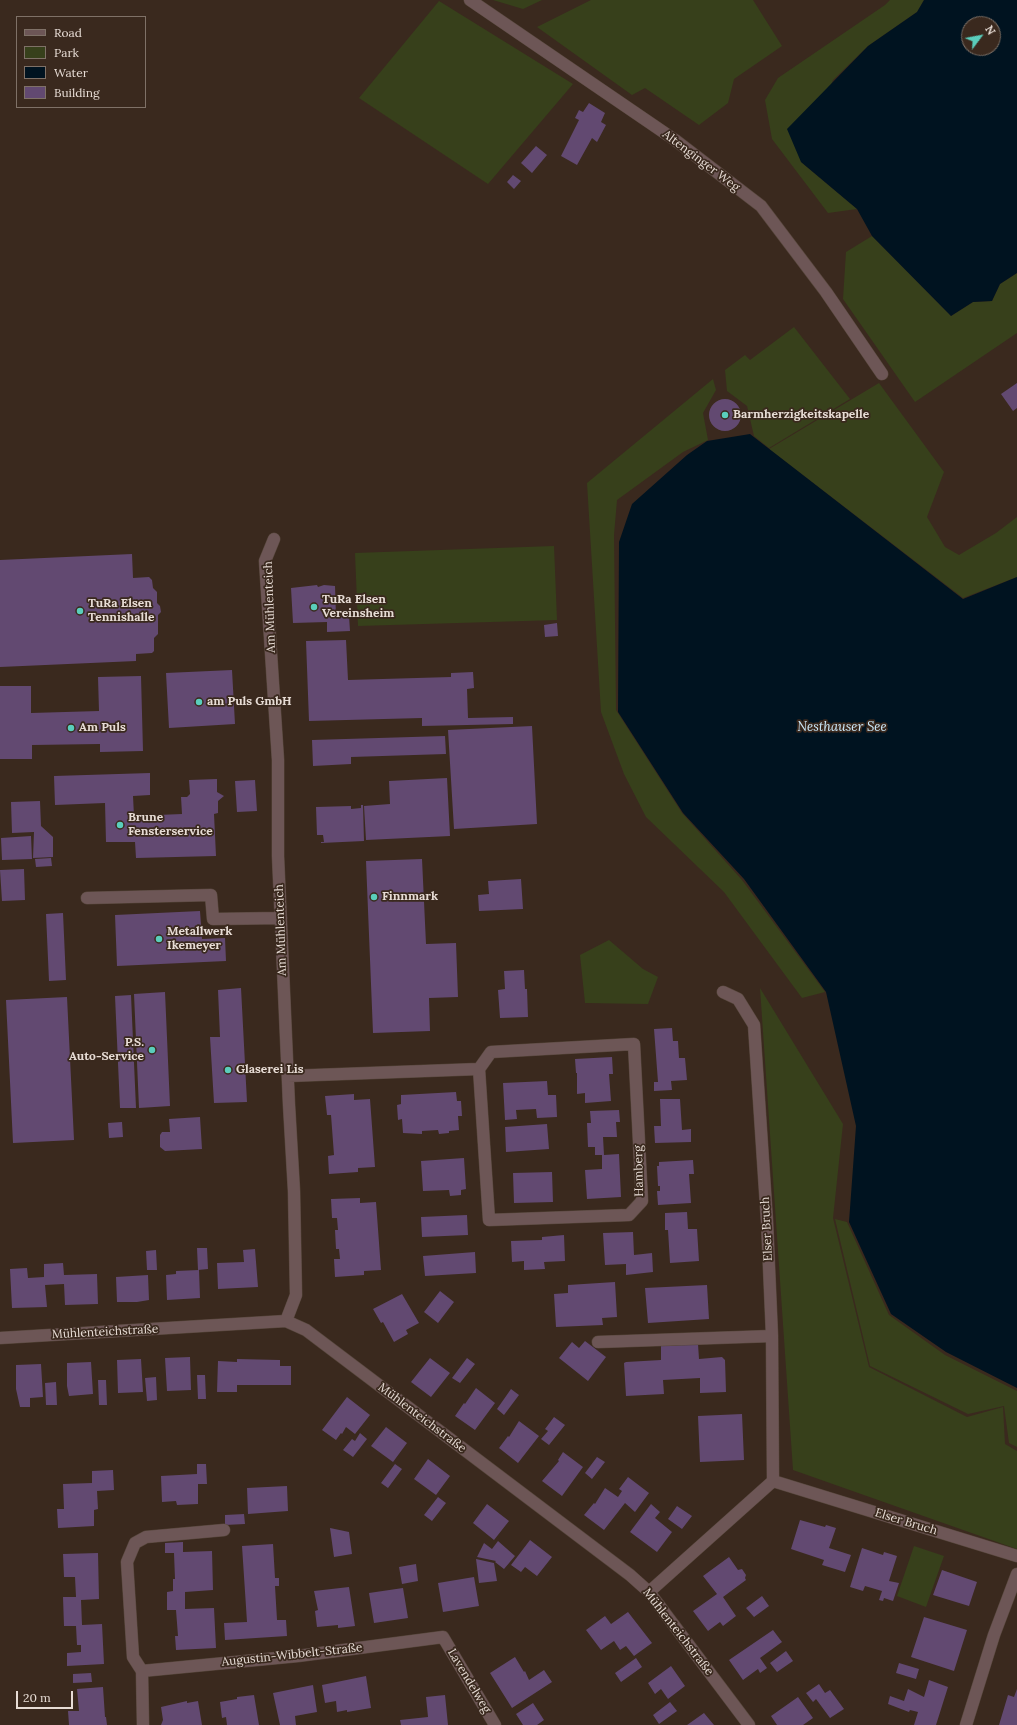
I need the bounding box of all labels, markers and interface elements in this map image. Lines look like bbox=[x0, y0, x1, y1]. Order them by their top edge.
legend bbox=[16, 16, 146, 108]
north arrow bbox=[961, 16, 1001, 56]
text: N bbox=[982, 23, 999, 37]
text: Road bbox=[54, 25, 82, 40]
text: Park bbox=[54, 45, 79, 60]
text: Water bbox=[54, 65, 88, 80]
text: Building bbox=[54, 85, 100, 100]
street label: Altenginger Weg bbox=[660, 127, 742, 195]
place label: Barmherzigkeitskapelle bbox=[733, 408, 869, 422]
marker: Barmherzigkeitskapelle bbox=[720, 410, 730, 420]
street label: Am Mühlenteich bbox=[261, 561, 279, 653]
place label: TuRa Elsen Vereinsheim bbox=[322, 593, 394, 621]
place label: TuRa Elsen Tennishalle bbox=[88, 597, 154, 625]
marker: TuRa Elsen Vereinsheim bbox=[309, 602, 319, 612]
marker: TuRa Elsen Tennishalle bbox=[75, 606, 85, 616]
place label: am Puls GmbH bbox=[207, 695, 292, 709]
marker: am Puls GmbH bbox=[194, 697, 204, 707]
water label: Nesthauser See bbox=[797, 719, 887, 735]
place label: Am Puls bbox=[79, 721, 126, 735]
marker: Am Puls bbox=[66, 723, 76, 733]
place label: Brune Fensterservice bbox=[128, 811, 213, 839]
marker: Brune Fensterservice bbox=[115, 820, 125, 830]
street label: Am Mühlenteich bbox=[272, 884, 290, 976]
place label: Finnmark bbox=[382, 890, 438, 904]
marker: Finnmark bbox=[369, 892, 379, 902]
place label: Metallwerk Ikemeyer bbox=[167, 925, 232, 953]
marker: Metallwerk Ikemeyer bbox=[154, 934, 164, 944]
place label: P.S. Auto-Service bbox=[69, 1036, 144, 1064]
marker: P.S. Auto-Service bbox=[147, 1045, 157, 1055]
place label: Glaserei Lis bbox=[236, 1063, 303, 1077]
marker: Glaserei Lis bbox=[223, 1065, 233, 1075]
street label: Hamberg bbox=[631, 1145, 647, 1197]
street label: Elser Bruch bbox=[758, 1196, 776, 1262]
street label: Mühlenteichstraße bbox=[51, 1322, 159, 1342]
street label: Mühlenteichstraße bbox=[375, 1380, 469, 1456]
street label: Elser Bruch bbox=[873, 1506, 939, 1538]
street label: Mühlenteichstraße bbox=[640, 1586, 716, 1678]
street label: Augustin-Wibbelt-Straße bbox=[221, 1640, 363, 1670]
street label: Lavendelweg bbox=[444, 1646, 494, 1716]
scale bar bbox=[18, 1683, 75, 1709]
text: 20 m bbox=[23, 1690, 51, 1705]

